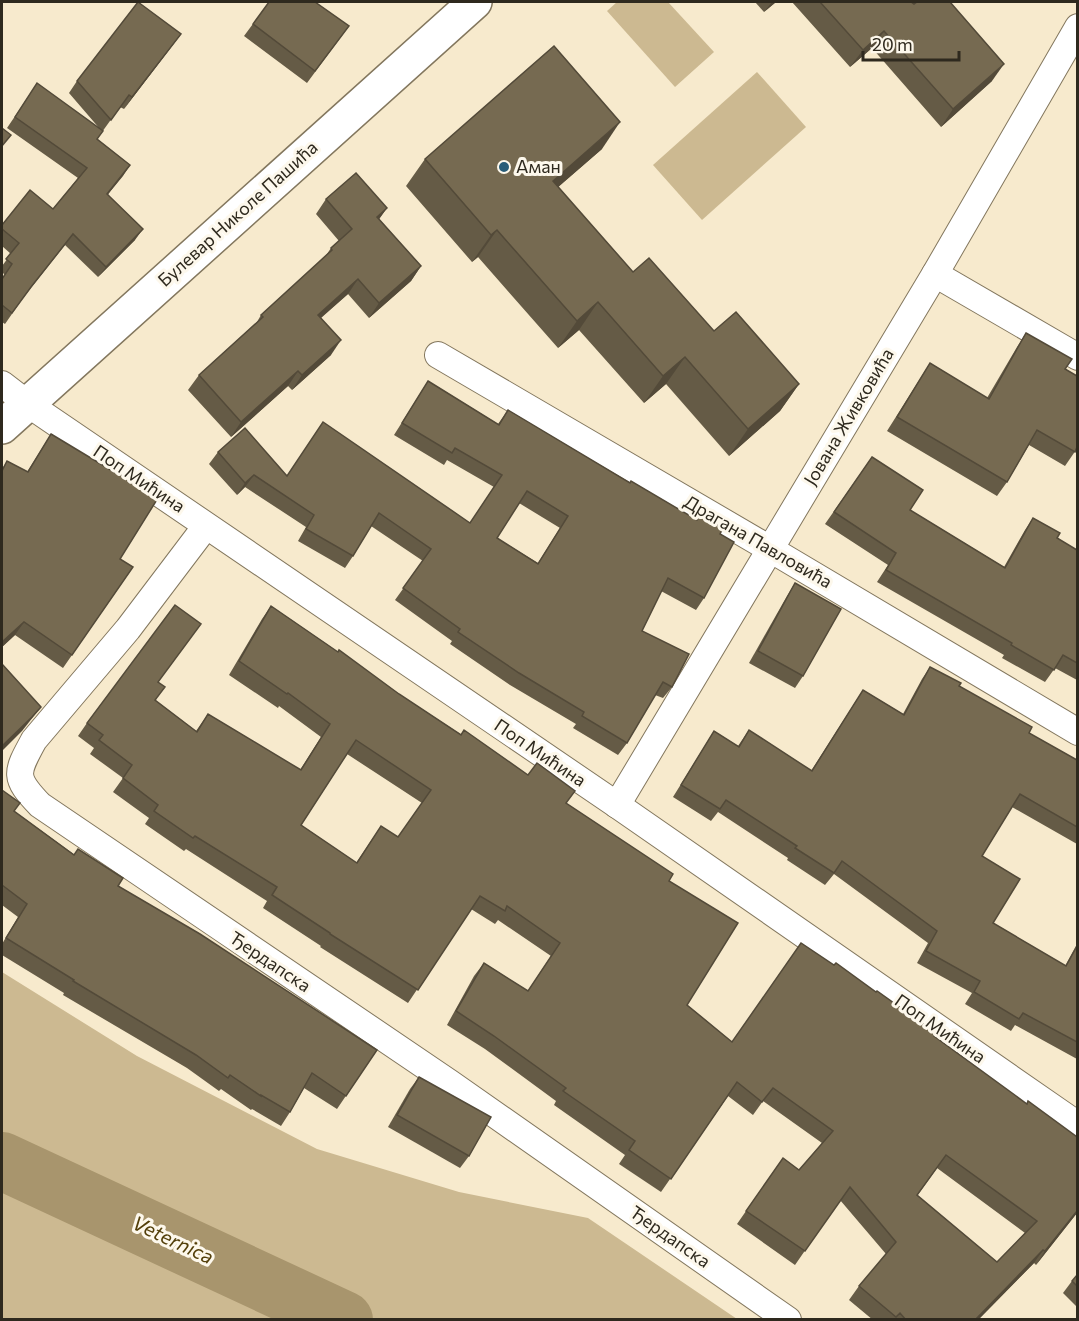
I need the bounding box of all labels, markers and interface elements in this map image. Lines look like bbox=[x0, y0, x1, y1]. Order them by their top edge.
scale bar bbox=[863, 24, 959, 62]
text: 20 m bbox=[872, 33, 913, 55]
street label: Булевар Николе Пашића bbox=[153, 136, 322, 291]
place label: Аман bbox=[516, 155, 561, 177]
marker: Аман bbox=[497, 160, 511, 174]
street label: Јована Живковића bbox=[799, 344, 898, 489]
street label: Поп Мићина bbox=[90, 440, 190, 517]
street label: Драгана Павловића bbox=[681, 490, 836, 592]
street label: Поп Мићина bbox=[491, 714, 591, 791]
street label: Ђердапска bbox=[226, 926, 315, 996]
street label: Поп Мићина bbox=[891, 989, 990, 1067]
street label: Ђердапска bbox=[626, 1201, 715, 1272]
water label: Veternica bbox=[129, 1210, 218, 1268]

